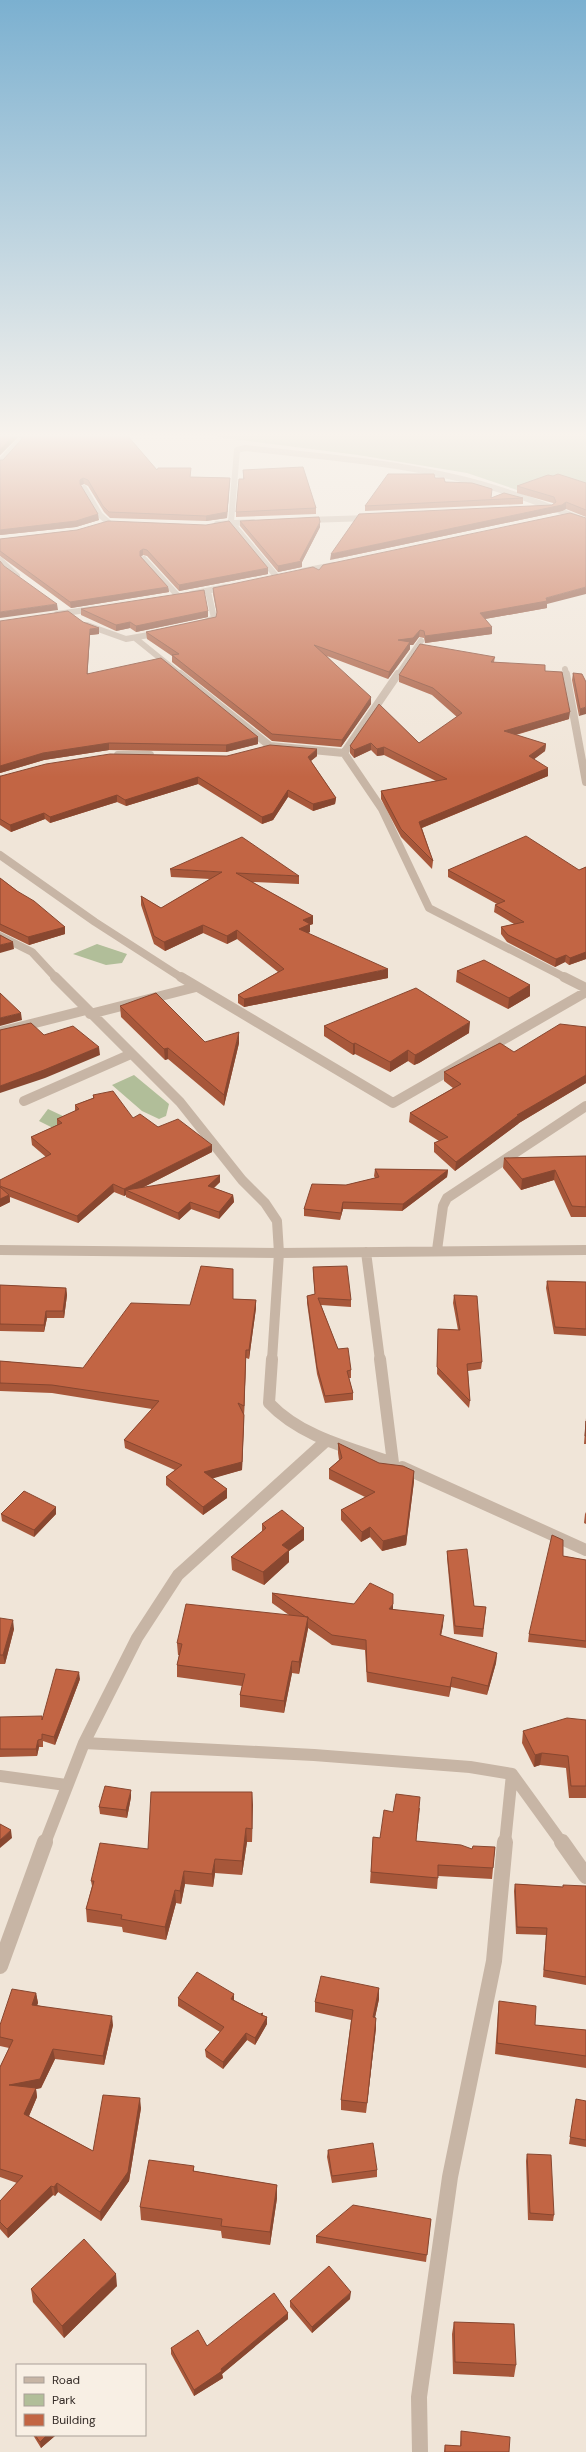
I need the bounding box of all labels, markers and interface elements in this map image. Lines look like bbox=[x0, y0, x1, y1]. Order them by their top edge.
legend bbox=[16, 2364, 146, 2436]
text: Road bbox=[52, 2372, 80, 2388]
text: Park bbox=[52, 2392, 76, 2408]
text: Building bbox=[52, 2412, 96, 2428]

